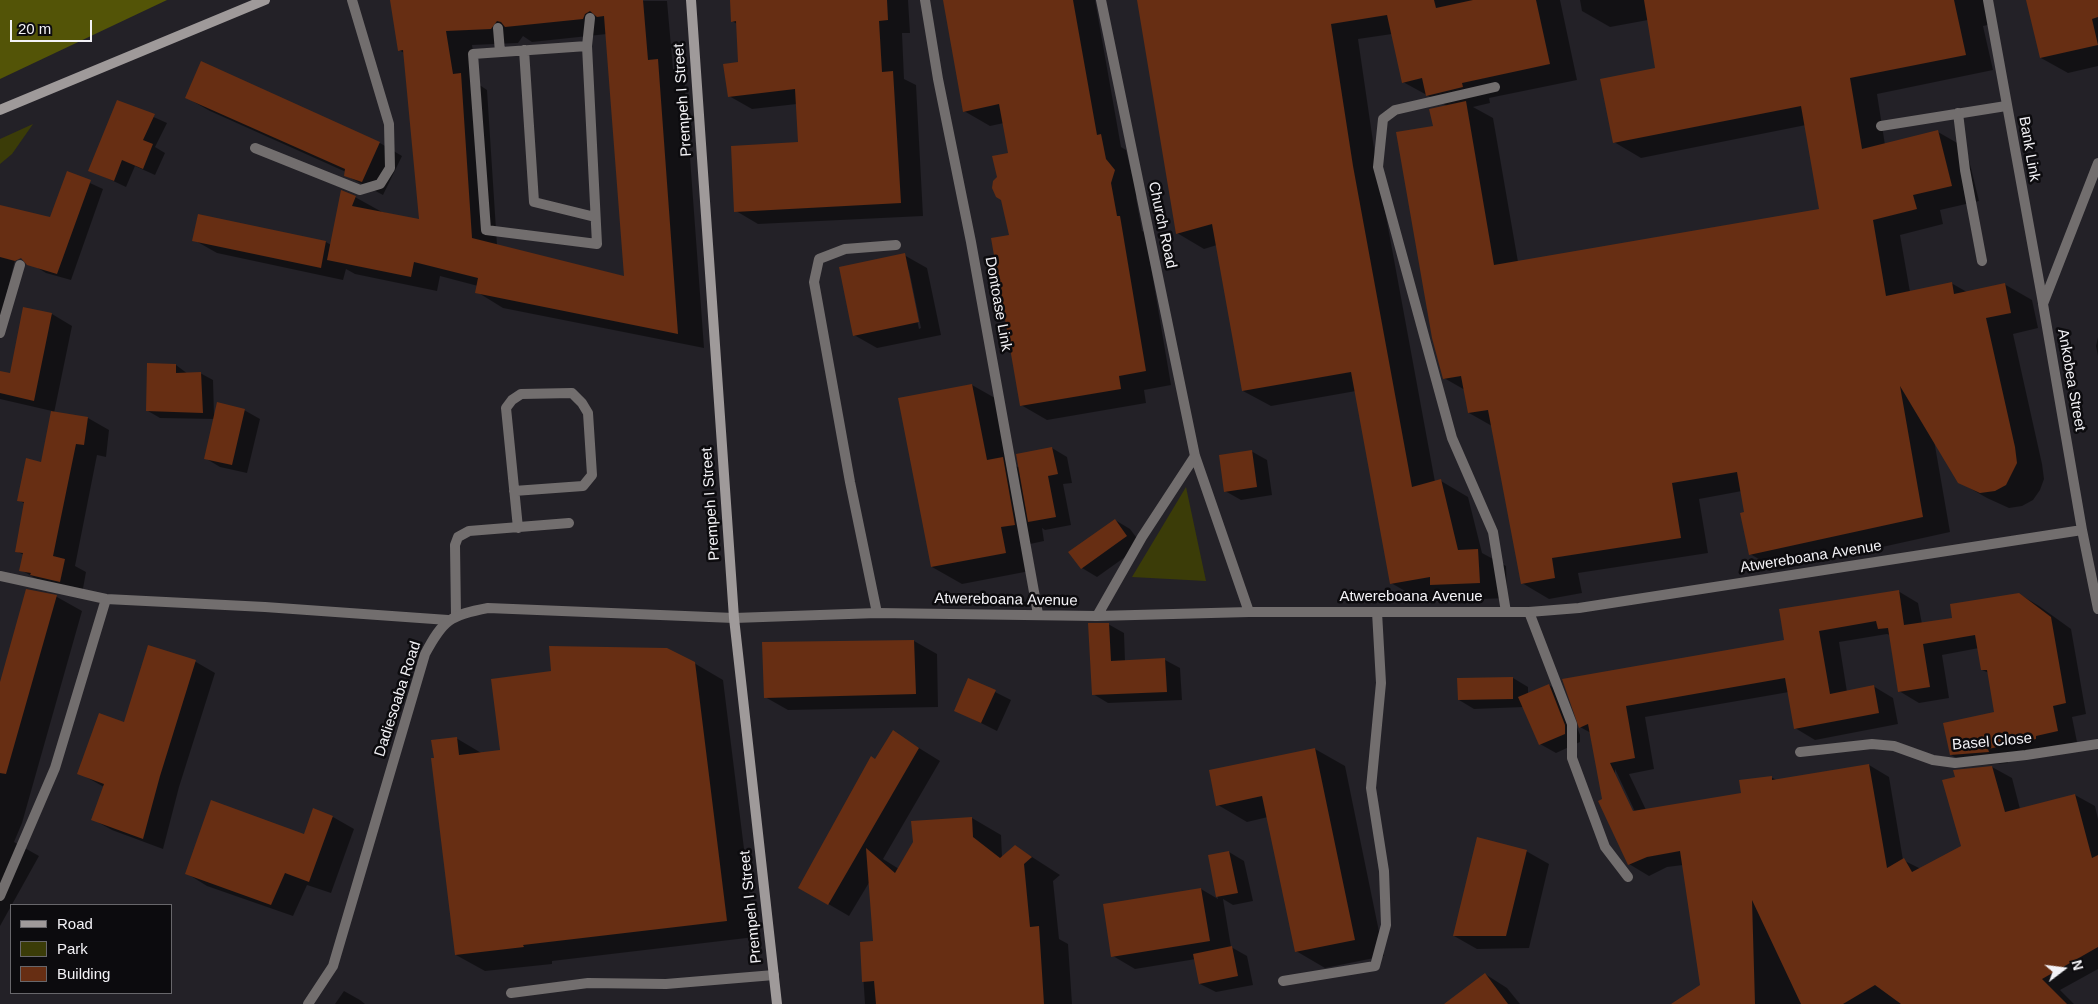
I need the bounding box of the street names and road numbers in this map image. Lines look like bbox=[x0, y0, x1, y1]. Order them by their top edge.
street label: Prempeh I Street bbox=[670, 43, 696, 157]
street label: Bank Link bbox=[2014, 115, 2044, 183]
street label: Church Road bbox=[1144, 180, 1180, 270]
street label: Dontoase Link bbox=[981, 255, 1015, 353]
street label: Ankobea Street bbox=[2053, 328, 2089, 432]
street label: Prempeh I Street bbox=[698, 447, 724, 561]
street label: Atwereboana Avenue bbox=[1739, 537, 1883, 577]
street label: Atwereboana Avenue bbox=[1339, 588, 1483, 606]
street label: Atwereboana Avenue bbox=[934, 590, 1078, 610]
street label: Dadiesoaba Road bbox=[371, 639, 425, 759]
street label: Basel Close bbox=[1951, 730, 2033, 754]
street label: Prempeh I Street bbox=[736, 850, 766, 964]

